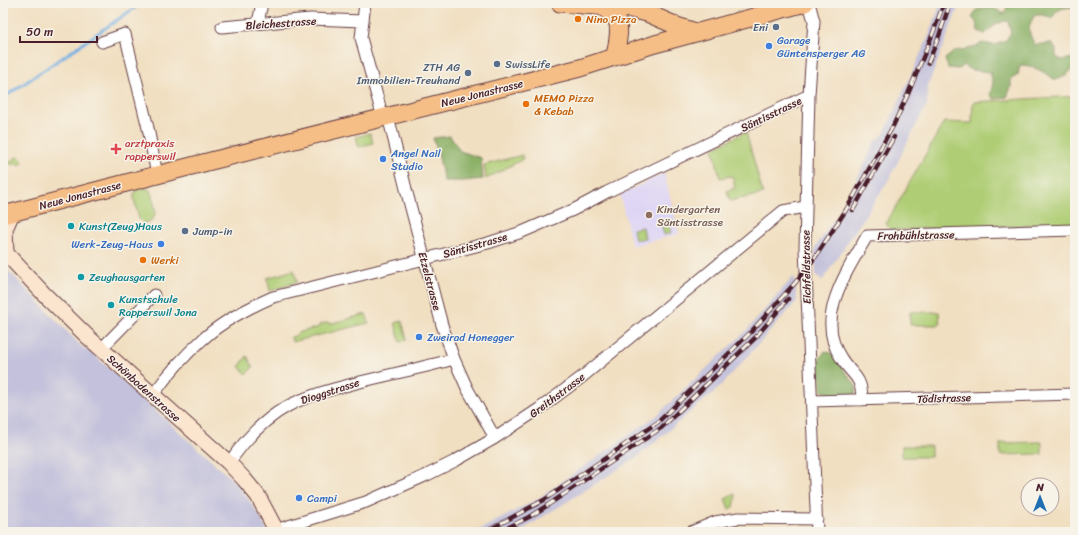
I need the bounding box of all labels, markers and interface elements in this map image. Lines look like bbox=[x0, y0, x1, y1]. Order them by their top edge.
place label: Nino Pizza bbox=[586, 10, 637, 29]
street label: Bleichestrasse bbox=[245, 12, 317, 35]
marker: Nino Pizza bbox=[573, 14, 583, 24]
scale bar bbox=[20, 18, 97, 44]
place label: Eni bbox=[753, 18, 769, 37]
text: 50 m bbox=[26, 21, 53, 43]
marker: Eni bbox=[771, 22, 781, 32]
place label: Garage Güntensperger AG bbox=[777, 31, 866, 63]
marker: Garage Güntensperger AG bbox=[764, 41, 774, 51]
place label: SwissLife bbox=[505, 55, 551, 74]
place label: ZTH AG Immobilien-Treuhand bbox=[356, 58, 461, 90]
marker: SwissLife bbox=[492, 59, 502, 69]
marker: ZTH AG Immobilien-Treuhand bbox=[463, 68, 473, 78]
street label: Neue Jonastrasse bbox=[439, 74, 526, 113]
place label: MEMO Pizza & Kebab bbox=[534, 89, 594, 121]
street label: Säntisstrasse bbox=[737, 91, 806, 137]
marker: MEMO Pizza & Kebab bbox=[521, 99, 531, 109]
place label: arztpraxis rapperswil bbox=[125, 134, 177, 166]
marker: arztpraxis rapperswil bbox=[110, 143, 122, 155]
place label: Angel Nail Studio bbox=[390, 144, 442, 176]
marker: Angel Nail Studio bbox=[378, 154, 388, 164]
street label: Neue Jonastrasse bbox=[37, 175, 124, 216]
place label: Kindergarten Säntisstrasse bbox=[657, 200, 724, 232]
marker: Kindergarten Säntisstrasse bbox=[644, 210, 654, 220]
place label: Kunst(Zeug)Haus bbox=[79, 217, 163, 236]
marker: Kunst(Zeug)Haus bbox=[66, 221, 76, 231]
place label: Jump-in bbox=[192, 222, 232, 241]
street label: Frohbühlstrasse bbox=[877, 225, 955, 246]
marker: Jump-in bbox=[180, 226, 190, 236]
street label: Säntisstrasse bbox=[441, 227, 510, 264]
street label: Eichfeldstrasse bbox=[796, 229, 817, 304]
place label: Werk-Zeug-Haus bbox=[71, 235, 154, 254]
marker: Werk-Zeug-Haus bbox=[156, 239, 166, 249]
street label: Etzelstrasse bbox=[413, 250, 447, 313]
place label: Werki bbox=[151, 251, 179, 270]
marker: Werki bbox=[138, 255, 148, 265]
place label: Zeughausgarten bbox=[89, 268, 165, 287]
marker: Zeughausgarten bbox=[76, 272, 86, 282]
place label: Kunstschule Rapperswil Jona bbox=[119, 290, 197, 322]
marker: Kunstschule Rapperswil Jona bbox=[106, 300, 116, 310]
place label: Zweirad Honegger bbox=[427, 328, 515, 347]
marker: Zweirad Honegger bbox=[414, 332, 424, 342]
street label: Schönbodenstrasse bbox=[102, 350, 185, 427]
street label: Greithstrasse bbox=[525, 368, 590, 423]
street label: Dioggstrasse bbox=[298, 373, 362, 410]
street label: Tödistrasse bbox=[917, 388, 972, 409]
north arrow bbox=[1020, 477, 1060, 517]
text: N bbox=[1035, 478, 1044, 497]
place label: Campi bbox=[307, 489, 338, 508]
marker: Campi bbox=[294, 493, 304, 503]

